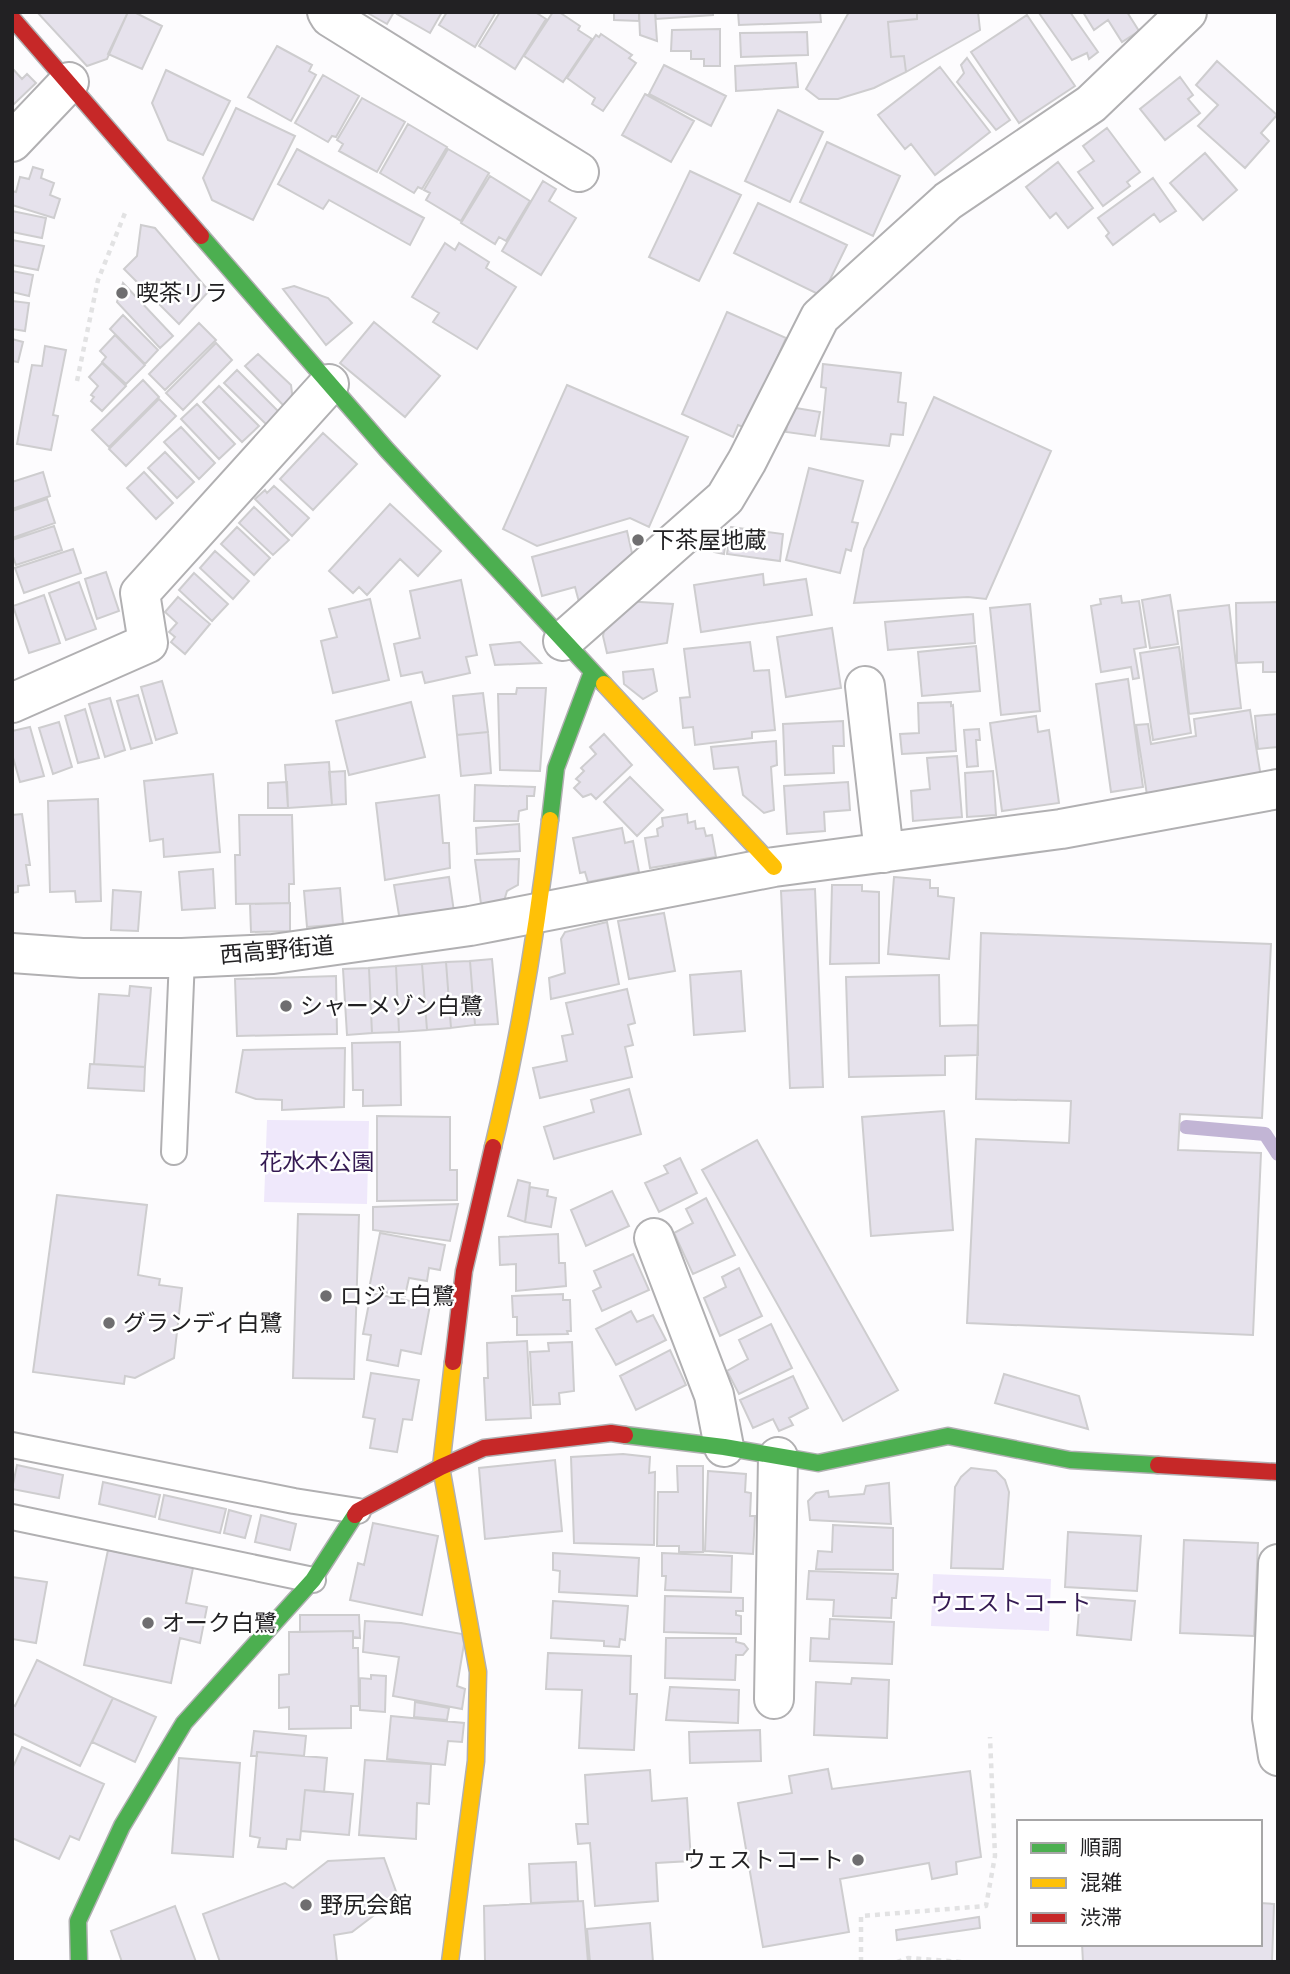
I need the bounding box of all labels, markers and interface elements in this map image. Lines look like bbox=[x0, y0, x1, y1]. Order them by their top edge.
place label: 喫茶リラ bbox=[136, 277, 228, 307]
marker: 喫茶リラ bbox=[114, 285, 130, 301]
place label: 下茶屋地蔵 bbox=[652, 524, 767, 554]
marker: 下茶屋地蔵 bbox=[630, 532, 646, 548]
street label: 西高野街道 bbox=[218, 929, 336, 969]
place label: シャーメゾン白鷺 bbox=[300, 990, 483, 1020]
marker: シャーメゾン白鷺 bbox=[278, 998, 294, 1014]
park label: 花水木公園 bbox=[260, 1146, 375, 1176]
place label: ロジェ白鷺 bbox=[340, 1280, 455, 1310]
marker: ロジェ白鷺 bbox=[318, 1288, 334, 1304]
place label: グランディ白鷺 bbox=[123, 1307, 282, 1337]
marker: グランディ白鷺 bbox=[101, 1315, 117, 1331]
park label: ウエストコート bbox=[931, 1587, 1092, 1617]
place label: オーク白鷺 bbox=[162, 1607, 277, 1637]
marker: オーク白鷺 bbox=[140, 1615, 156, 1631]
legend bbox=[1017, 1820, 1262, 1946]
text: 順調 bbox=[1080, 1833, 1122, 1861]
place label: ウェストコート bbox=[683, 1844, 844, 1874]
marker: ウェストコート bbox=[850, 1852, 866, 1868]
text: 混雑 bbox=[1080, 1868, 1122, 1896]
place label: 野尻会館 bbox=[320, 1889, 412, 1919]
marker: 野尻会館 bbox=[298, 1897, 314, 1913]
text: 渋滞 bbox=[1080, 1903, 1122, 1931]

